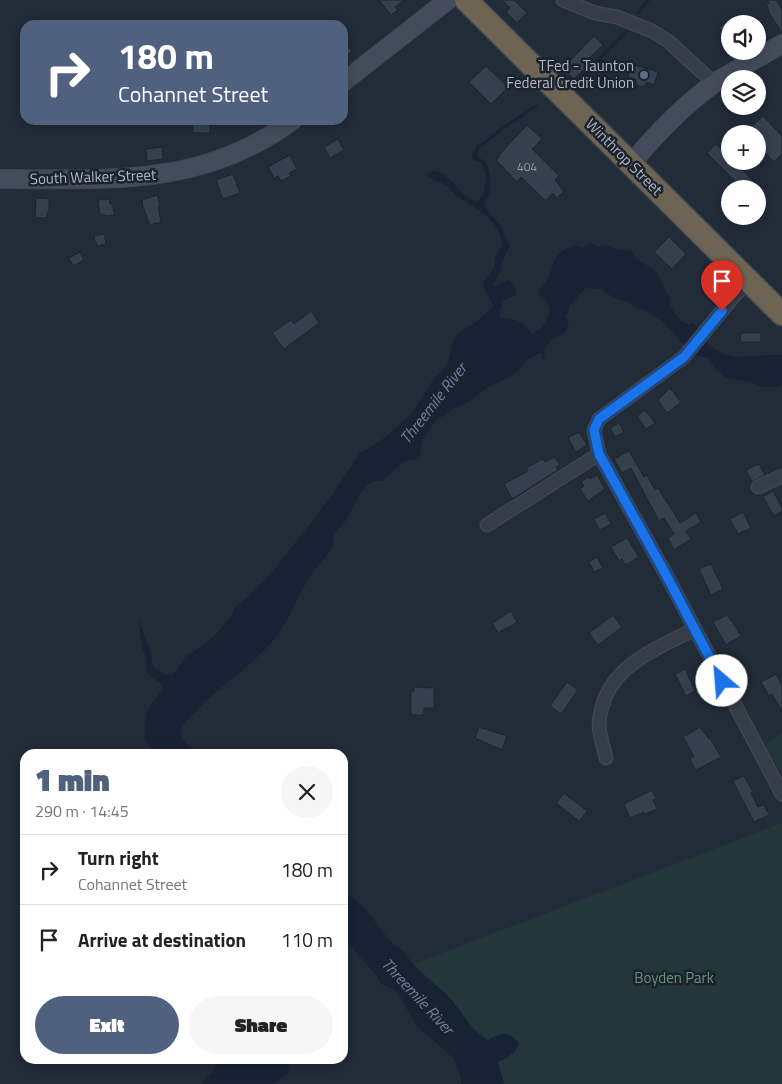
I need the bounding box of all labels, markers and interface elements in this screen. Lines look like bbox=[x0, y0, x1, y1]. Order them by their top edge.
map controls bbox=[721, 15, 766, 225]
button: sound bbox=[721, 15, 766, 60]
text: 180 m bbox=[118, 29, 214, 83]
icon: right bbox=[35, 40, 100, 105]
place label: TFed - Taunton Federal Credit Union bbox=[506, 54, 634, 94]
marker: TFed - Taunton Federal Credit Union bbox=[638, 69, 650, 81]
button: layers bbox=[721, 70, 766, 115]
text: Cohannet Street bbox=[118, 77, 268, 111]
street label: Winthrop Street bbox=[581, 113, 669, 201]
button: + bbox=[721, 125, 766, 170]
house number: 404 bbox=[517, 157, 537, 176]
street label: South Walker Street bbox=[29, 163, 157, 190]
button: − bbox=[721, 180, 766, 225]
pin bbox=[701, 260, 743, 311]
icon: arrive bbox=[708, 267, 736, 295]
water label: Threemile River bbox=[394, 356, 474, 449]
position arrow bbox=[695, 654, 747, 706]
text: 1 min bbox=[35, 757, 110, 803]
button: close bbox=[281, 766, 333, 818]
text: 290 m · 14:45 bbox=[35, 799, 129, 823]
text: Turn right bbox=[78, 843, 159, 872]
text: 180 m bbox=[281, 855, 333, 884]
icon: right bbox=[35, 856, 63, 884]
text: Cohannet Street bbox=[78, 872, 187, 896]
text: Arrive at destination bbox=[78, 925, 246, 954]
text: 110 m bbox=[281, 925, 333, 954]
icon: arrive bbox=[35, 926, 63, 954]
water label: Threemile River bbox=[376, 952, 461, 1041]
park label: Boyden Park bbox=[634, 966, 714, 989]
button: Exit bbox=[35, 996, 179, 1054]
button: Share bbox=[189, 996, 333, 1054]

